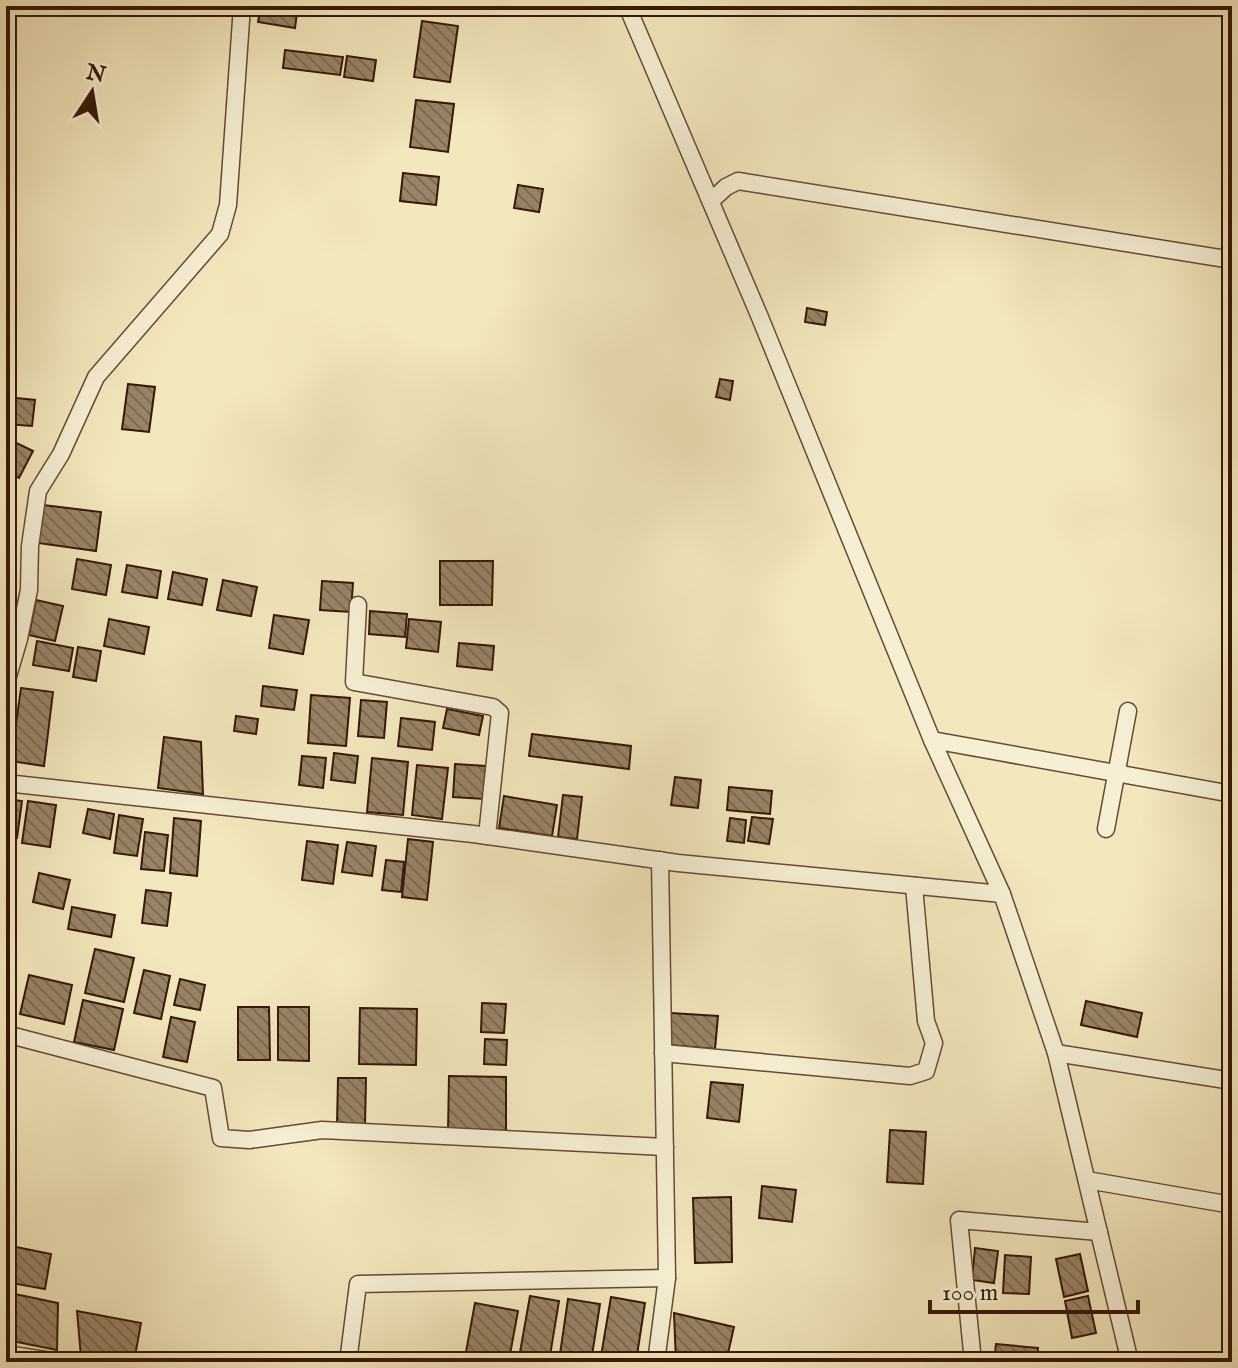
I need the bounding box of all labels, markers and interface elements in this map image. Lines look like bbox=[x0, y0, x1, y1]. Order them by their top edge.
north arrow bbox=[52, 52, 132, 132]
text: N bbox=[83, 59, 108, 90]
scale bar bbox=[930, 1264, 1138, 1314]
text: 100 m bbox=[942, 1278, 998, 1309]

